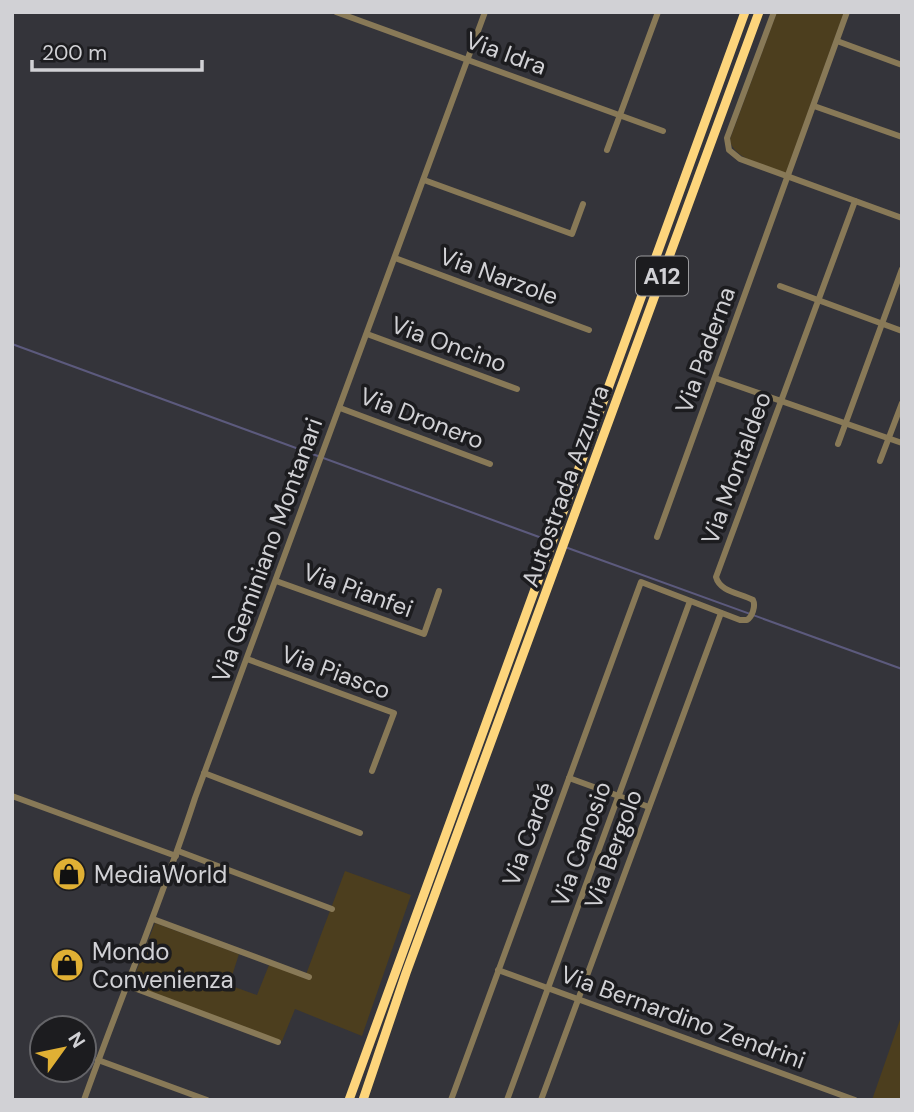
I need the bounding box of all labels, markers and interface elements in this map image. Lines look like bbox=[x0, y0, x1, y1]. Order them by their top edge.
street label: Via Idra bbox=[461, 24, 551, 82]
scale bar bbox=[32, 28, 201, 72]
text: 200 m bbox=[42, 39, 107, 67]
street label: Via Narzole bbox=[435, 240, 563, 312]
road number: A12 bbox=[636, 256, 688, 296]
street label: Via Paderna bbox=[668, 283, 742, 417]
street label: Via Oncino bbox=[387, 309, 511, 379]
street label: Via Dronero bbox=[356, 380, 488, 456]
street label: Autostrada Azzurra bbox=[514, 381, 616, 591]
street label: Via Montaldeo bbox=[694, 387, 778, 549]
street label: Via Geminiano Montanari bbox=[205, 413, 329, 687]
street label: Via Pianfei bbox=[299, 556, 417, 624]
street label: Via Piasco bbox=[277, 638, 395, 706]
street label: Via Canosio bbox=[544, 777, 618, 911]
street label: Via Cardé bbox=[495, 778, 561, 890]
street label: Via Bergolo bbox=[577, 785, 649, 913]
shop icon: MediaWorld bbox=[50, 855, 88, 893]
place label: MediaWorld bbox=[94, 859, 227, 890]
place label: Mondo Convenienza bbox=[92, 936, 234, 995]
shop icon: Mondo Convenienza bbox=[48, 946, 86, 984]
street label: Via Bernardino Zendrini bbox=[556, 958, 810, 1076]
north arrow bbox=[28, 1014, 98, 1084]
text: N bbox=[63, 1027, 91, 1053]

